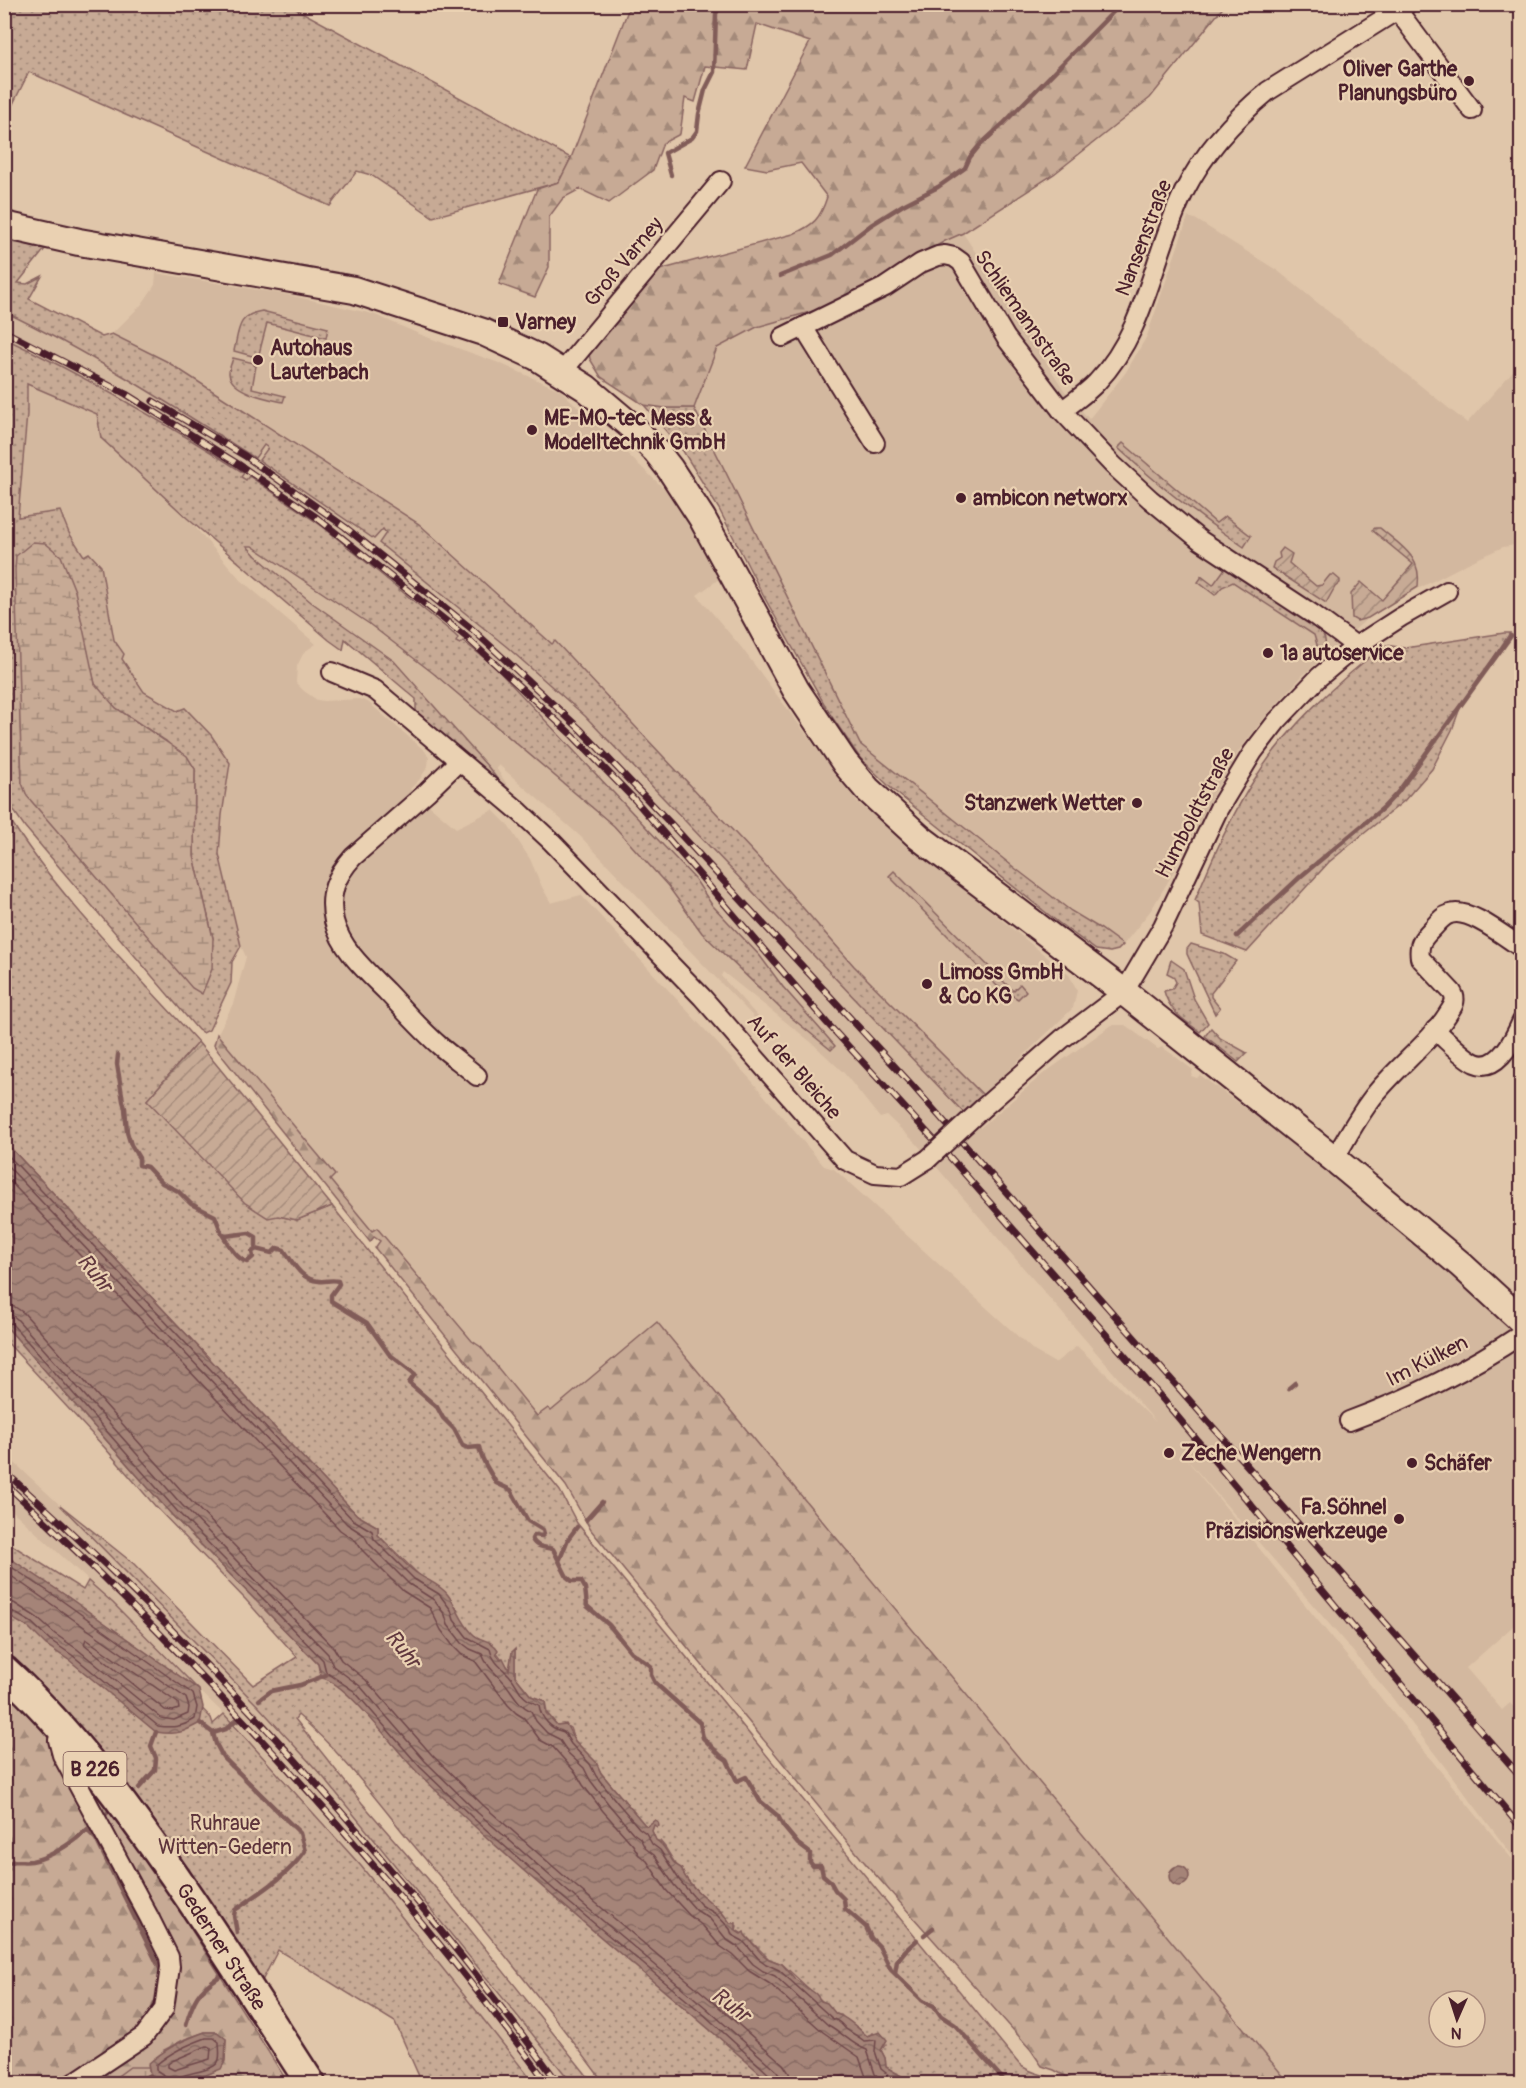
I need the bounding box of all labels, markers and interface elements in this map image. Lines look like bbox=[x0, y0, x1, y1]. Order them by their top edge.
place label: Oliver Garthe Planungsbüro bbox=[1337, 56, 1458, 107]
marker: Oliver Garthe Planungsbüro bbox=[1462, 74, 1476, 88]
street label: Nansenstraße bbox=[1109, 175, 1179, 300]
street label: Groß Varney bbox=[579, 211, 669, 313]
street label: Schliemannstraße bbox=[968, 245, 1082, 392]
place label: Varney bbox=[515, 309, 576, 336]
marker: Varney bbox=[496, 315, 510, 329]
place label: Autohaus Lauterbach bbox=[270, 335, 369, 386]
marker: Autohaus Lauterbach bbox=[251, 353, 265, 367]
place label: ME-MO-tec Mess & Modelltechnik GmbH bbox=[544, 405, 726, 456]
marker: ME-MO-tec Mess & Modelltechnik GmbH bbox=[525, 423, 539, 437]
place label: ambicon networx bbox=[973, 485, 1128, 512]
marker: ambicon networx bbox=[954, 491, 968, 505]
place label: 1a autoservice bbox=[1280, 640, 1404, 667]
marker: 1a autoservice bbox=[1261, 646, 1275, 660]
street label: Humboldtstraße bbox=[1149, 742, 1241, 883]
place label: Stanzwerk Wetter bbox=[964, 790, 1125, 817]
marker: Stanzwerk Wetter bbox=[1130, 796, 1144, 810]
place label: Limoss GmbH & Co KG bbox=[939, 959, 1064, 1010]
marker: Limoss GmbH & Co KG bbox=[920, 977, 934, 991]
street label: Auf der Bleiche bbox=[741, 1009, 848, 1126]
water label: Ruhr bbox=[71, 1248, 121, 1301]
street label: Im Külken bbox=[1382, 1329, 1472, 1393]
place label: Zeche Wengern bbox=[1181, 1440, 1321, 1467]
marker: Zeche Wengern bbox=[1162, 1446, 1176, 1460]
place label: Schäfer bbox=[1424, 1450, 1492, 1477]
marker: Schäfer bbox=[1405, 1456, 1419, 1470]
place label: Fa.Söhnel Präzisionswerkzeuge bbox=[1205, 1494, 1388, 1545]
marker: Fa.Söhnel Präzisionswerkzeuge bbox=[1392, 1512, 1406, 1526]
water label: Ruhr bbox=[379, 1624, 429, 1677]
road number: B 226 bbox=[64, 1752, 127, 1786]
park label: Ruhraue Witten-Gedern bbox=[158, 1810, 292, 1861]
street label: Gederner Straße bbox=[170, 1878, 273, 2016]
water label: Ruhr bbox=[706, 1981, 759, 2031]
north arrow bbox=[1427, 1989, 1487, 2049]
text: N bbox=[1450, 2023, 1462, 2043]

